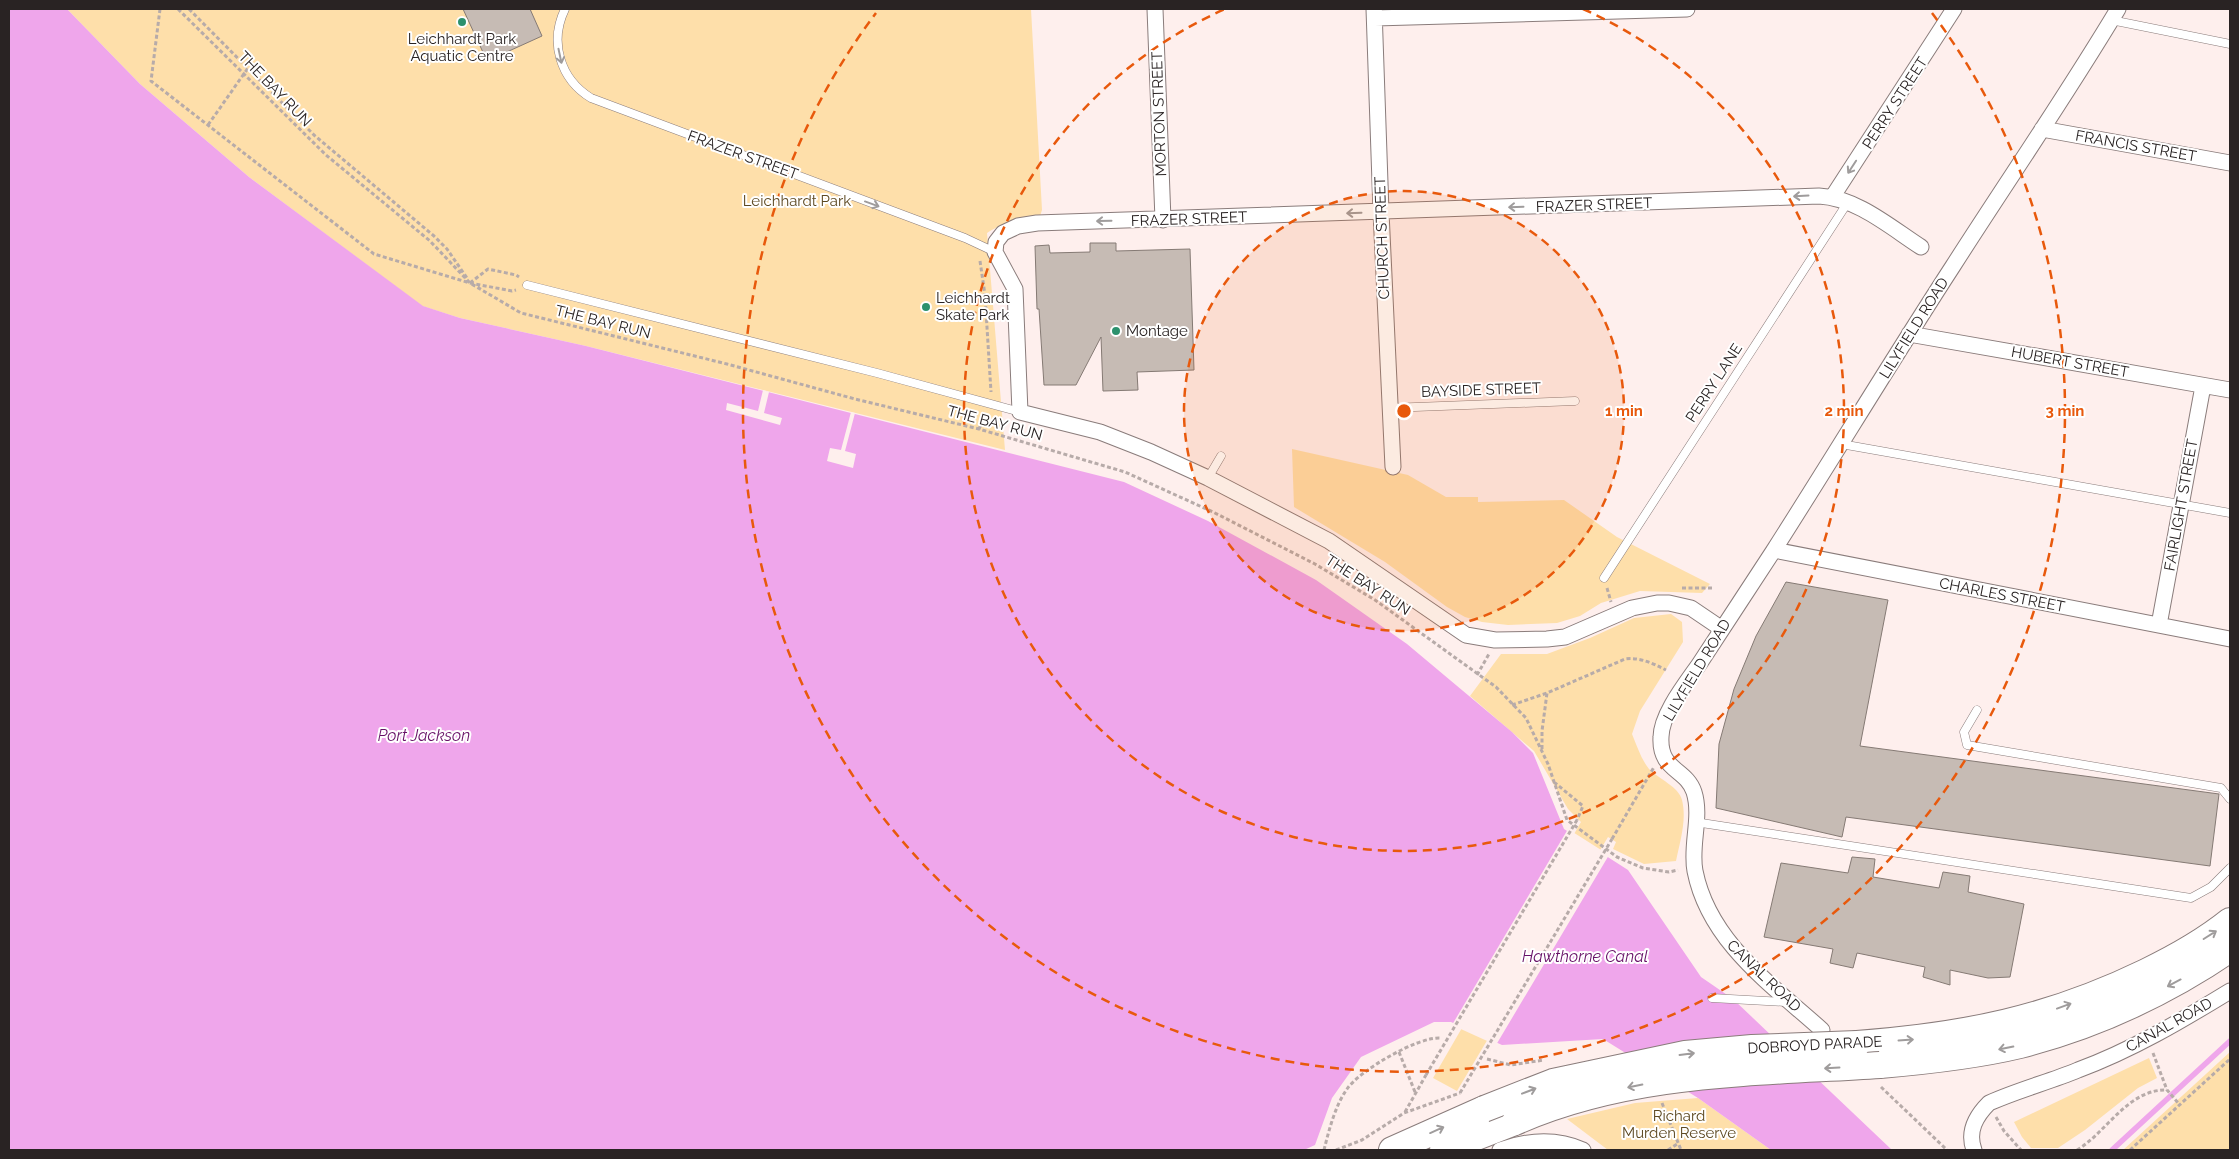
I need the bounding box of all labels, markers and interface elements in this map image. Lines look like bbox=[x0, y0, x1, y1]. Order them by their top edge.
marker: Leichhardt Park Aquatic Centre bbox=[456, 16, 468, 28]
place label: Leichhardt Park Aquatic Centre bbox=[408, 30, 516, 65]
street label: THE BAY RUN bbox=[235, 48, 315, 130]
one-way arrow bbox=[555, 48, 565, 64]
street label: MORTON STREET bbox=[1148, 51, 1170, 177]
street label: PERRY STREET bbox=[1859, 54, 1931, 152]
street label: FRANCIS STREET bbox=[2074, 126, 2198, 166]
street label: FRAZER STREET bbox=[685, 127, 801, 183]
one-way arrow bbox=[1847, 160, 1857, 174]
street label: CHURCH STREET bbox=[1371, 176, 1393, 300]
park label: Leichhardt Park bbox=[743, 192, 851, 210]
one-way arrow bbox=[1793, 192, 1809, 201]
street label: FRAZER STREET bbox=[1536, 194, 1652, 216]
one-way arrow bbox=[864, 200, 879, 209]
one-way arrow bbox=[1508, 203, 1524, 212]
street label: FRAZER STREET bbox=[1131, 208, 1247, 230]
one-way arrow bbox=[1346, 208, 1362, 218]
one-way arrow bbox=[1096, 216, 1112, 226]
street label: LILYFIELD ROAD bbox=[1876, 274, 1952, 382]
place label: Leichhardt Skate Park bbox=[936, 289, 1010, 324]
street label: THE BAY RUN bbox=[553, 301, 653, 343]
marker: Leichhardt Skate Park bbox=[920, 301, 932, 313]
place label: Montage bbox=[1126, 322, 1188, 340]
marker: Montage bbox=[1110, 325, 1122, 337]
street label: PERRY LANE bbox=[1682, 340, 1746, 426]
street label: HUBERT STREET bbox=[2010, 343, 2130, 381]
street label: BAYSIDE STREET bbox=[1421, 379, 1541, 401]
street label: THE BAY RUN bbox=[946, 402, 1044, 444]
centre of rings bbox=[1395, 402, 1413, 420]
text: 1 min bbox=[1605, 402, 1643, 420]
text: 2 min bbox=[1825, 402, 1863, 420]
text: 3 min bbox=[2046, 402, 2084, 420]
street label: FAIRLIGHT STREET bbox=[2161, 438, 2201, 572]
street label: THE BAY RUN bbox=[1322, 551, 1414, 619]
street label: CHARLES STREET bbox=[1938, 574, 2066, 616]
street label: LILYFIELD ROAD bbox=[1659, 615, 1735, 724]
water label: Port Jackson bbox=[378, 726, 470, 745]
one-way arrow bbox=[2202, 930, 2216, 940]
street label: CANAL ROAD bbox=[1723, 936, 1805, 1016]
water label: Hawthorne Canal bbox=[1522, 947, 1648, 966]
one-way arrow bbox=[2166, 978, 2181, 988]
street label: CANAL ROAD bbox=[2123, 994, 2215, 1056]
one-way arrow bbox=[2056, 1001, 2072, 1010]
street label: DOBROYD PARADE bbox=[1747, 1032, 1883, 1058]
one-way arrow bbox=[1898, 1036, 1914, 1045]
one-way arrow bbox=[1999, 1043, 2015, 1053]
one-way arrow bbox=[1679, 1049, 1695, 1059]
one-way arrow bbox=[1824, 1064, 1840, 1073]
one-way arrow bbox=[1628, 1082, 1644, 1092]
one-way arrow bbox=[1521, 1086, 1536, 1095]
park label: Richard Murden Reserve bbox=[1622, 1107, 1736, 1142]
one-way arrow bbox=[1429, 1125, 1444, 1135]

